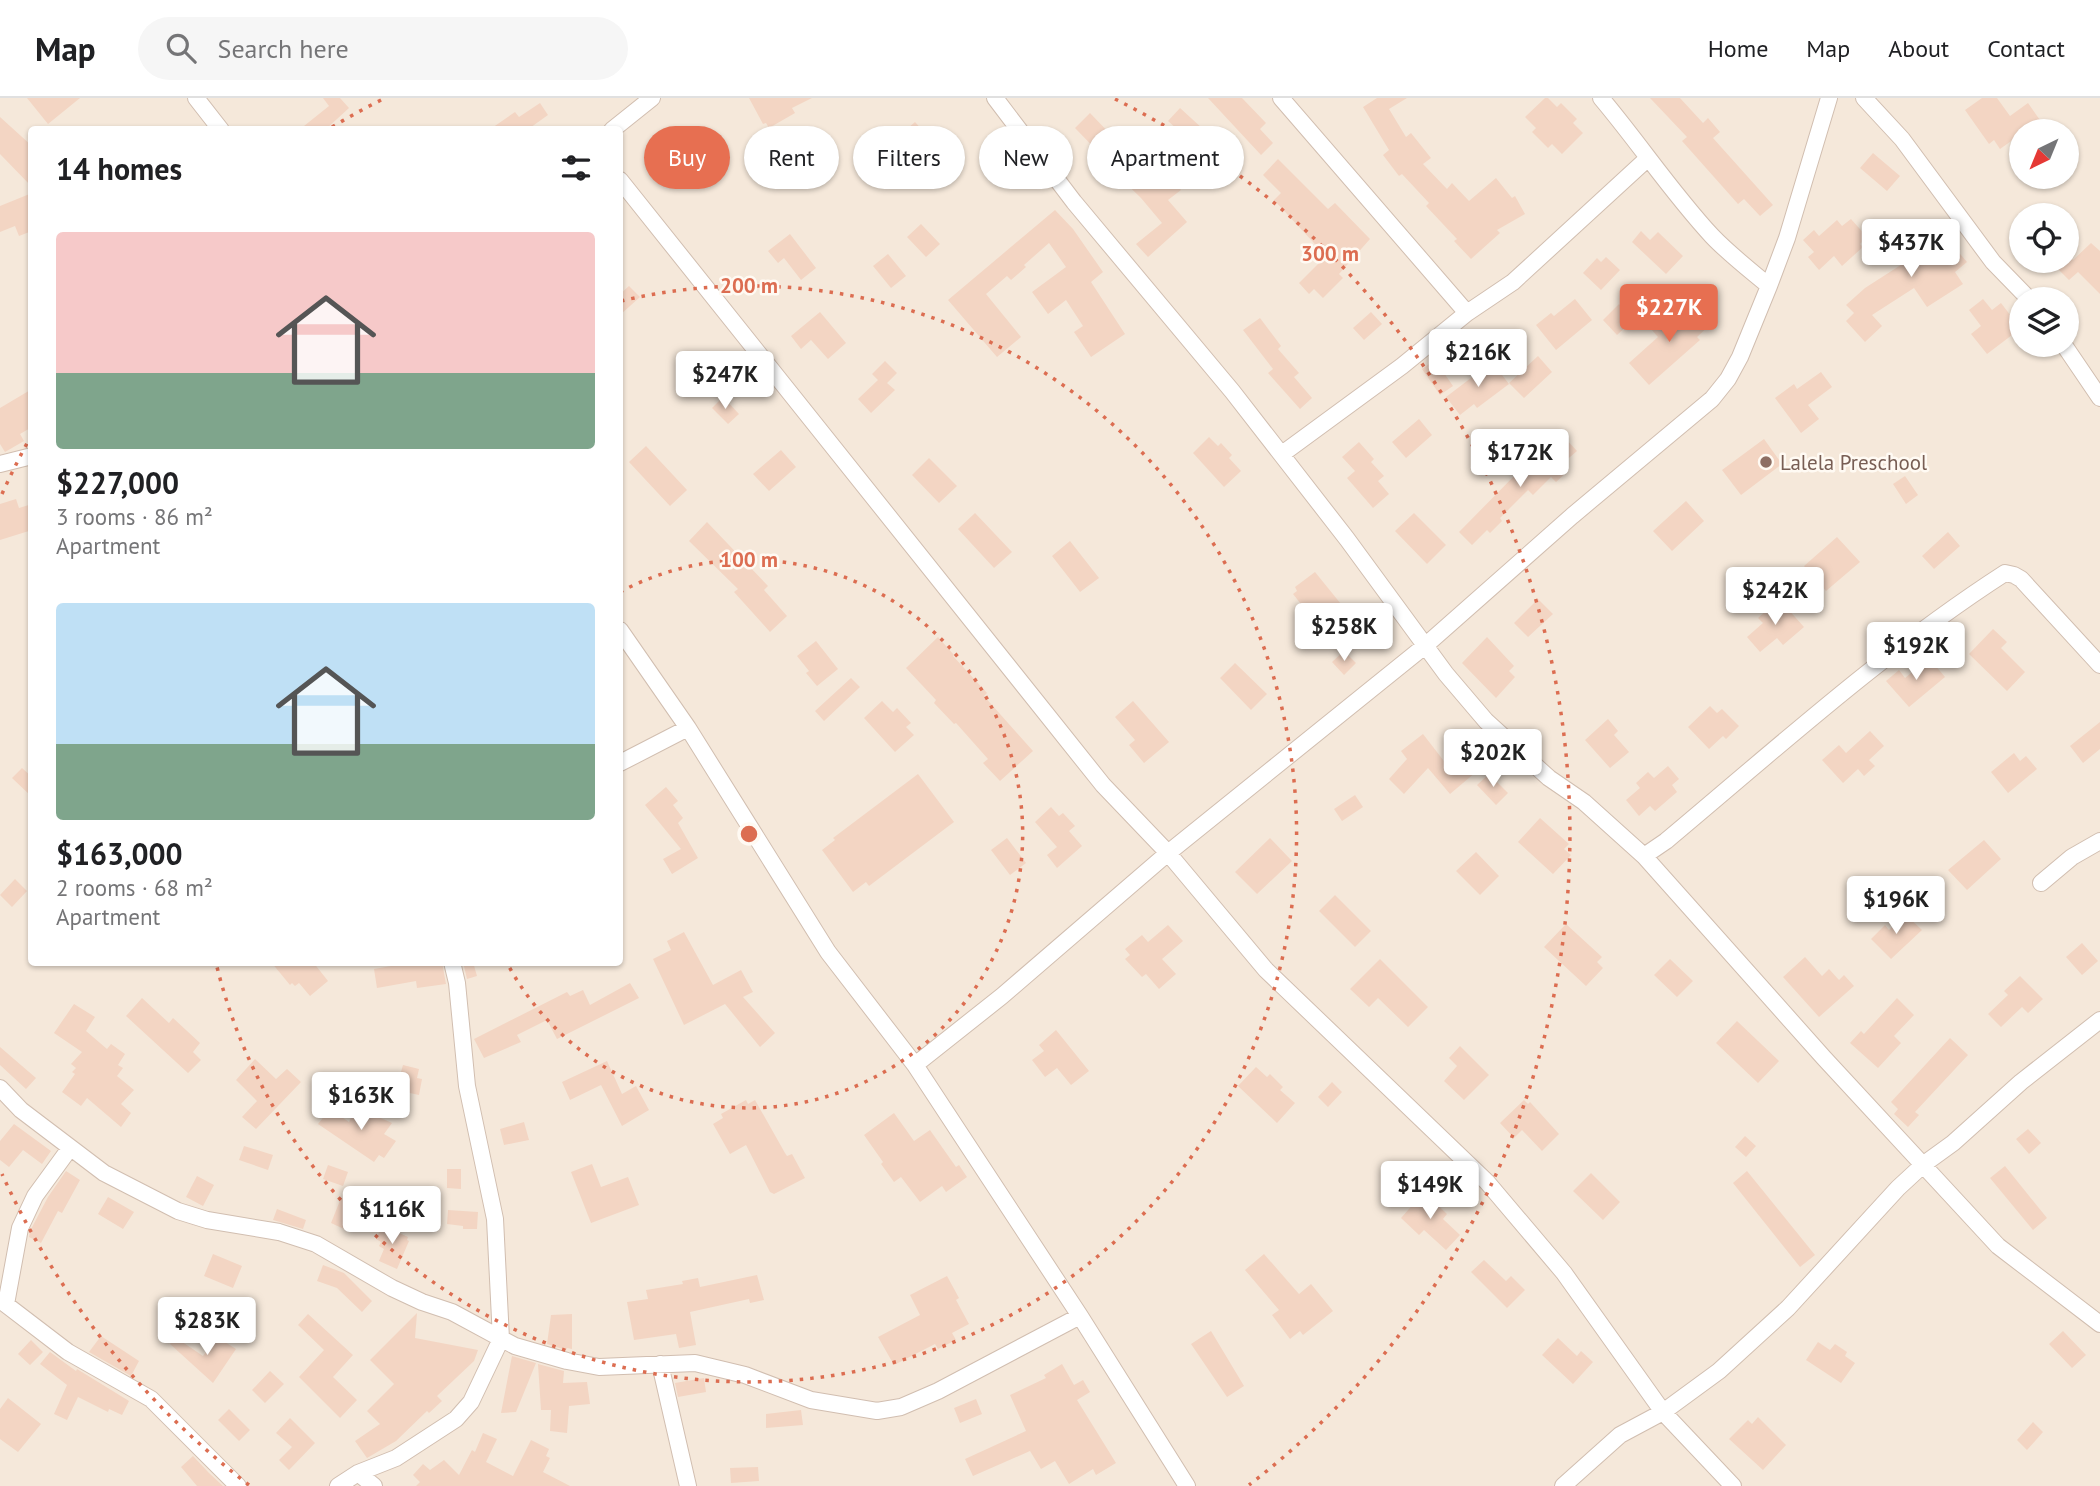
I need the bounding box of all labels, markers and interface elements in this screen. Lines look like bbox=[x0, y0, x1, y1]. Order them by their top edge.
search box bbox=[138, 17, 628, 80]
text: Map bbox=[35, 27, 96, 70]
icon: search bbox=[162, 29, 200, 67]
text: Search here bbox=[218, 32, 349, 65]
text: Home bbox=[1708, 33, 1768, 64]
text: Map bbox=[1806, 33, 1850, 64]
text: About bbox=[1888, 33, 1949, 64]
text: Contact bbox=[1987, 33, 2065, 64]
north arrow bbox=[2009, 119, 2079, 189]
map controls bbox=[2009, 119, 2079, 357]
chip: Buy bbox=[644, 126, 730, 189]
chip: Rent bbox=[744, 126, 839, 189]
chip: Filters bbox=[853, 126, 965, 189]
chip: New bbox=[979, 126, 1073, 189]
chip: Apartment bbox=[1087, 126, 1244, 189]
text: 14 homes bbox=[56, 149, 182, 188]
icon: filters bbox=[557, 149, 595, 187]
button: locate bbox=[2009, 203, 2079, 273]
pin: $437K bbox=[1862, 220, 1960, 279]
text: $437K bbox=[1878, 227, 1944, 256]
text: 300 m bbox=[1301, 240, 1359, 267]
text: 200 m bbox=[720, 272, 778, 299]
icon: home bbox=[263, 277, 389, 403]
pin: $227K bbox=[1620, 285, 1718, 344]
button: layers bbox=[2009, 287, 2079, 357]
text: $227K bbox=[1636, 292, 1702, 321]
pin: $216K bbox=[1429, 330, 1527, 389]
text: $216K bbox=[1445, 337, 1511, 366]
pin: $247K bbox=[676, 352, 774, 411]
text: $247K bbox=[692, 359, 758, 388]
pin: $172K bbox=[1471, 430, 1569, 489]
text: $172K bbox=[1487, 437, 1553, 466]
place label: Lalela Preschool bbox=[1780, 449, 1927, 476]
marker: Lalela Preschool bbox=[1758, 454, 1774, 470]
text: $227,000 bbox=[56, 463, 179, 502]
text: 3 rooms · 86 m² bbox=[56, 502, 213, 531]
text: Apartment bbox=[56, 531, 160, 560]
text: 100 m bbox=[720, 546, 778, 573]
pin: $242K bbox=[1726, 568, 1824, 627]
text: $242K bbox=[1742, 575, 1808, 604]
pin: $258K bbox=[1295, 603, 1393, 663]
text: $258K bbox=[1311, 611, 1377, 640]
pin: $192K bbox=[1867, 622, 1965, 682]
text: $192K bbox=[1883, 630, 1949, 659]
icon: home bbox=[263, 648, 389, 774]
pin: $202K bbox=[1444, 730, 1542, 789]
text: $202K bbox=[1460, 737, 1526, 766]
centre of rings bbox=[737, 822, 761, 846]
text: $163,000 bbox=[56, 834, 183, 873]
text: 2 rooms · 68 m² bbox=[56, 873, 213, 902]
pin: $196K bbox=[1847, 876, 1945, 936]
text: $196K bbox=[1863, 884, 1929, 913]
text: Apartment bbox=[56, 902, 160, 931]
pin: $163K bbox=[312, 1072, 410, 1132]
text: $163K bbox=[328, 1080, 394, 1109]
pin: $149K bbox=[1381, 1162, 1479, 1221]
text: $149K bbox=[1397, 1169, 1463, 1198]
pin: $116K bbox=[343, 1186, 441, 1246]
text: $116K bbox=[359, 1194, 425, 1223]
pin: $283K bbox=[158, 1298, 256, 1357]
text: $283K bbox=[174, 1305, 240, 1334]

